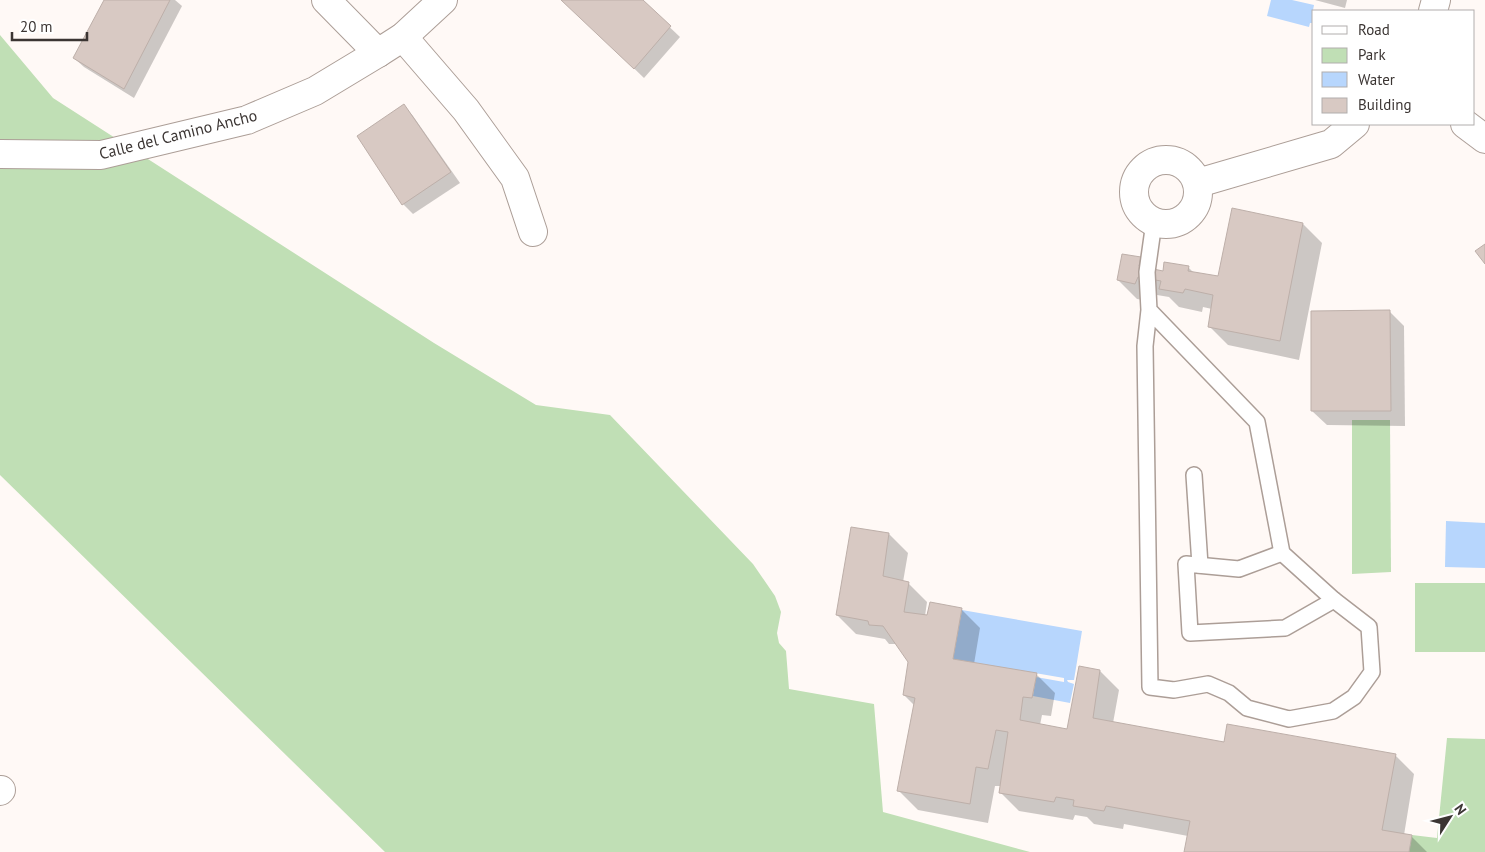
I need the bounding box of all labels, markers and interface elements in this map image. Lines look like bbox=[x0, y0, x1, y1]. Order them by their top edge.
scale bar bbox=[12, 10, 88, 42]
legend bbox=[1312, 10, 1475, 125]
text: 20 m bbox=[20, 17, 53, 36]
text: Road bbox=[1358, 20, 1390, 39]
text: Park bbox=[1358, 45, 1386, 64]
text: Water bbox=[1358, 70, 1395, 89]
text: Building bbox=[1358, 95, 1412, 114]
street label: Calle del Camino Ancho bbox=[97, 105, 259, 163]
north arrow bbox=[1425, 792, 1475, 842]
text: N bbox=[1451, 800, 1471, 818]

